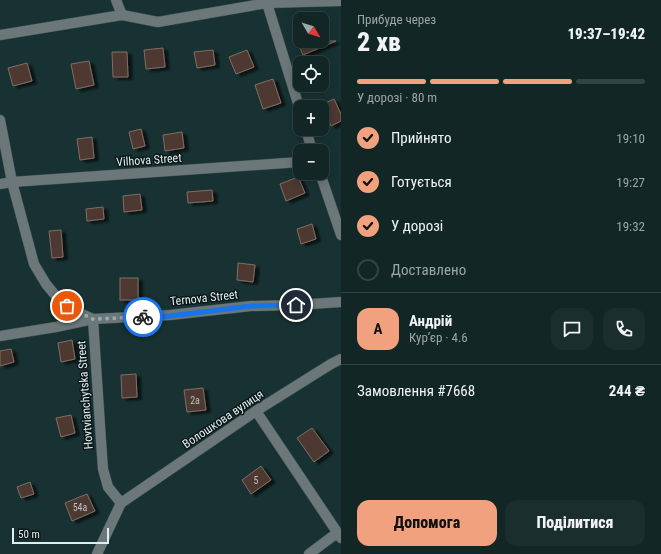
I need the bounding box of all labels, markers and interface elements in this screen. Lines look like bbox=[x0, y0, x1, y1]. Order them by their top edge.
north arrow bbox=[293, 12, 329, 48]
map controls bbox=[293, 12, 329, 180]
text: Прибуде через bbox=[357, 12, 436, 27]
text: 19:37–19:42 bbox=[567, 25, 645, 43]
text: 2 хв bbox=[357, 27, 401, 57]
button: locate bbox=[293, 56, 329, 92]
text: У дорозі · 80 m bbox=[357, 90, 437, 105]
button: + bbox=[293, 100, 329, 136]
icon: check bbox=[357, 127, 379, 149]
text: Прийнято bbox=[391, 129, 451, 147]
text: 19:10 bbox=[616, 131, 645, 146]
button: − bbox=[293, 144, 329, 180]
street label: Vilhova Street bbox=[116, 151, 183, 169]
icon: check bbox=[357, 171, 379, 193]
text: Готується bbox=[391, 173, 452, 191]
text: 19:27 bbox=[616, 175, 645, 190]
icon: check bbox=[357, 215, 379, 237]
text: У дорозі bbox=[391, 217, 443, 235]
text: 19:32 bbox=[616, 219, 645, 234]
text: Доставлено bbox=[391, 261, 466, 279]
street label: Ternova Street bbox=[169, 287, 239, 309]
pin bbox=[279, 288, 313, 322]
pin bbox=[50, 289, 84, 323]
icon: home bbox=[285, 294, 307, 316]
icon: bag bbox=[56, 295, 78, 317]
courier bbox=[123, 297, 163, 337]
icon: bike bbox=[132, 306, 154, 328]
button: chat bbox=[551, 308, 593, 350]
button: phone bbox=[603, 308, 645, 350]
text: Андрій bbox=[409, 312, 452, 330]
text: А bbox=[374, 320, 382, 338]
text: Кур’єр · 4.6 bbox=[409, 330, 468, 345]
street label: Hovtvianchytska Street bbox=[74, 340, 96, 450]
text: Замовлення #7668 bbox=[357, 382, 475, 400]
text: 244 ₴ bbox=[609, 382, 645, 400]
street label: Волошкова вулиця bbox=[180, 387, 266, 451]
house number: 2а bbox=[190, 395, 200, 406]
house number: 5 bbox=[254, 475, 259, 486]
button: Допомога bbox=[357, 500, 497, 546]
button: Поділитися bbox=[505, 500, 645, 546]
house number: 54а bbox=[73, 502, 88, 513]
scale bar bbox=[12, 526, 109, 545]
text: 50 m bbox=[18, 528, 40, 541]

